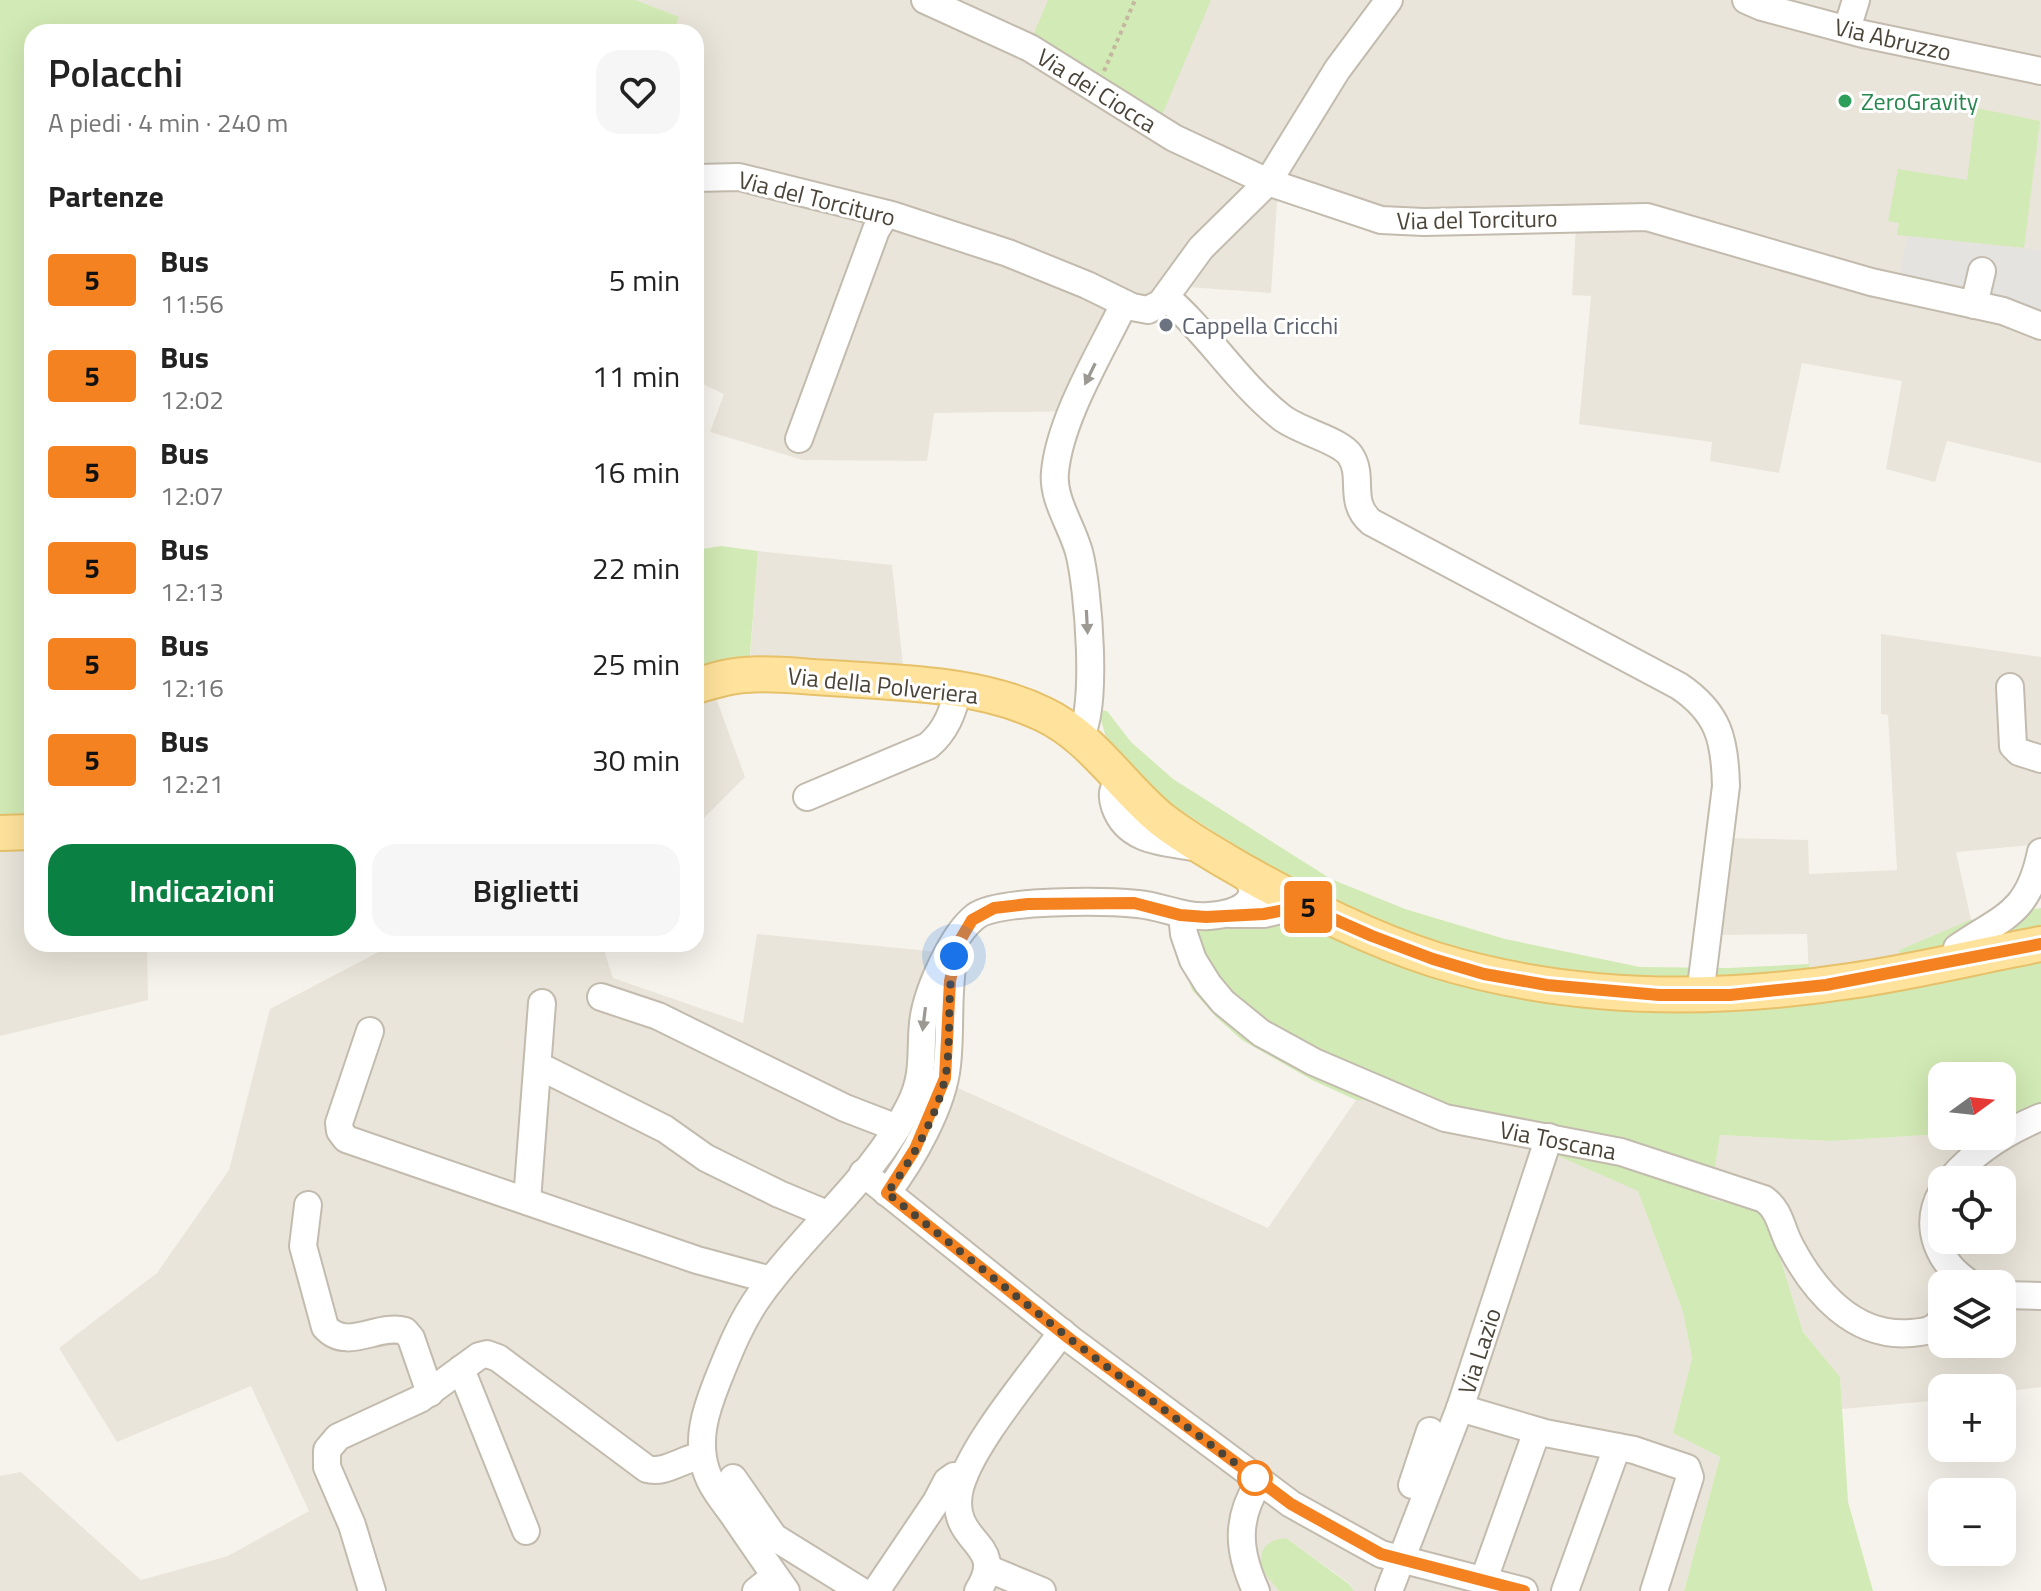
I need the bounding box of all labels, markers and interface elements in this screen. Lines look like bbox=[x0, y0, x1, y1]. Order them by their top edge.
street label: Via Abruzzo bbox=[1831, 8, 1955, 70]
street label: Via dei Ciocca bbox=[1030, 39, 1164, 141]
text: Polacchi bbox=[48, 44, 183, 102]
button: heart bbox=[596, 50, 680, 134]
place label: ZeroGravity bbox=[1861, 83, 1979, 119]
marker: ZeroGravity bbox=[1836, 92, 1854, 110]
text: A piedi · 4 min · 240 m bbox=[48, 103, 288, 142]
street label: Via del Torcituro bbox=[735, 161, 899, 235]
text: Partenze bbox=[48, 173, 164, 219]
street label: Via del Torcituro bbox=[1396, 200, 1558, 238]
text: Bus bbox=[160, 238, 209, 284]
text: 5 min bbox=[609, 257, 680, 303]
text: 5 bbox=[84, 258, 100, 301]
text: 11:56 bbox=[160, 284, 224, 323]
place label: Cappella Cricchi bbox=[1182, 307, 1338, 343]
marker: Cappella Cricchi bbox=[1157, 316, 1175, 334]
text: Bus bbox=[160, 334, 209, 380]
text: 11 min bbox=[592, 353, 680, 399]
text: 5 bbox=[84, 354, 100, 397]
one-way arrow bbox=[1084, 362, 1097, 385]
text: 12:02 bbox=[160, 380, 224, 419]
text: Bus bbox=[160, 430, 209, 476]
text: 16 min bbox=[592, 449, 680, 495]
text: 5 bbox=[84, 450, 100, 493]
text: 12:07 bbox=[160, 476, 224, 515]
text: Bus bbox=[160, 526, 209, 572]
text: 22 min bbox=[592, 545, 680, 591]
text: 5 bbox=[84, 546, 100, 589]
text: 12:13 bbox=[160, 572, 224, 611]
one-way arrow bbox=[1081, 610, 1094, 635]
text: Bus bbox=[160, 622, 209, 668]
text: 25 min bbox=[592, 641, 680, 687]
text: 5 bbox=[84, 642, 100, 685]
street label: Via della Polveriera bbox=[786, 657, 980, 713]
text: 12:16 bbox=[160, 668, 224, 707]
text: Bus bbox=[160, 718, 209, 764]
text: 30 min bbox=[592, 737, 680, 783]
text: 5 bbox=[84, 738, 100, 781]
text: 12:21 bbox=[160, 764, 224, 803]
button: Indicazioni bbox=[48, 844, 356, 936]
button: Biglietti bbox=[372, 844, 680, 936]
line badge: 5 bbox=[1282, 881, 1334, 933]
text: 5 bbox=[1300, 885, 1316, 928]
your location bbox=[934, 936, 974, 976]
one-way arrow bbox=[918, 1007, 931, 1032]
north arrow bbox=[1928, 1062, 2016, 1150]
map controls bbox=[1928, 1062, 2016, 1566]
street label: Via Toscana bbox=[1497, 1111, 1619, 1169]
button: locate bbox=[1928, 1166, 2016, 1254]
button: layers bbox=[1928, 1270, 2016, 1358]
street label: Via Lazio bbox=[1448, 1303, 1510, 1399]
button: + bbox=[1928, 1374, 2016, 1462]
unlabelled marker bbox=[1238, 1461, 1272, 1495]
button: − bbox=[1928, 1478, 2016, 1566]

